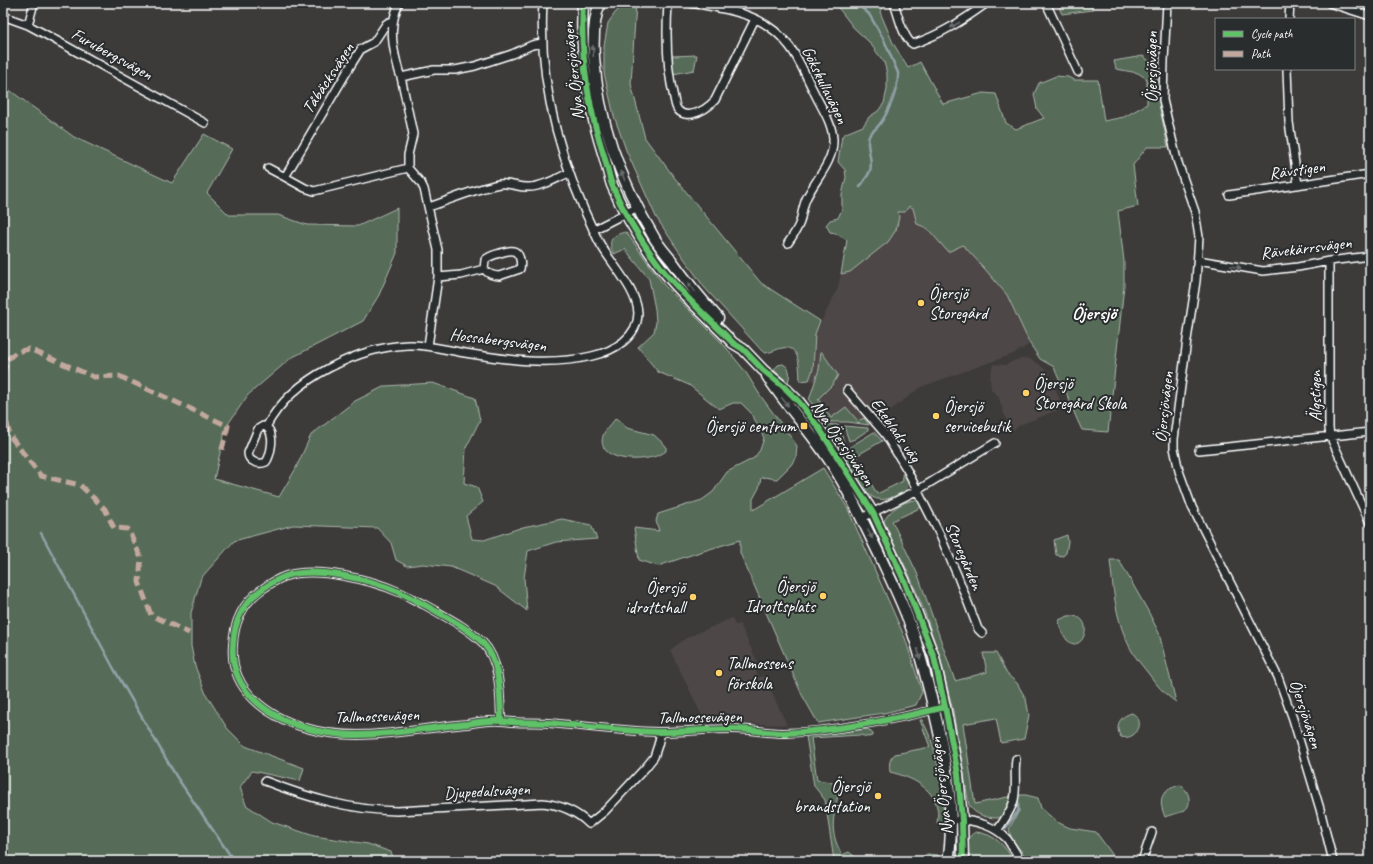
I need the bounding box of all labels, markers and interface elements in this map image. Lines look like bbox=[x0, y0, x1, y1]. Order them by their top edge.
legend bbox=[1215, 18, 1355, 70]
street label: Nya Öjersjövägen bbox=[557, 21, 589, 121]
one-way arrow bbox=[949, 22, 961, 29]
street label: Furubergsvägen bbox=[68, 23, 156, 85]
text: Cycle path bbox=[1251, 26, 1293, 42]
street label: Öjersjövägen bbox=[1141, 31, 1162, 103]
street label: Tåbäcksvägen bbox=[297, 38, 359, 117]
street label: Gökskullavägen bbox=[797, 43, 853, 128]
one-way arrow bbox=[590, 45, 597, 57]
text: Path bbox=[1251, 46, 1271, 62]
street label: Rävstigen bbox=[1268, 156, 1327, 184]
one-way arrow bbox=[620, 170, 626, 182]
street label: Rävekärrsvägen bbox=[1259, 232, 1353, 264]
one-way arrow bbox=[1230, 264, 1242, 270]
one-way arrow bbox=[686, 281, 695, 292]
place label: Öjersjö Storegård bbox=[929, 283, 990, 324]
marker: Öjersjö Storegård bbox=[916, 298, 926, 308]
district label: Öjersjö bbox=[1072, 301, 1119, 325]
street label: Hossabergsvägen bbox=[449, 324, 548, 356]
street label: Älgstigen bbox=[1305, 369, 1326, 422]
street label: Öjersjövägen bbox=[1150, 370, 1178, 443]
place label: Öjersjö Storegård Skola bbox=[1034, 373, 1128, 414]
marker: Öjersjö Storegård Skola bbox=[1021, 388, 1031, 398]
street label: Ekeblads väg bbox=[866, 394, 926, 467]
street label: Nya Öjersjövägen bbox=[807, 396, 879, 490]
place label: Öjersjö servicebutik bbox=[944, 396, 1012, 437]
one-way arrow bbox=[780, 397, 789, 407]
marker: Öjersjö servicebutik bbox=[931, 411, 941, 421]
place label: Öjersjö centrum bbox=[705, 416, 798, 437]
marker: Öjersjö centrum bbox=[799, 421, 809, 431]
street label: Storegården bbox=[940, 519, 988, 594]
one-way arrow bbox=[867, 529, 873, 540]
place label: Öjersjö Idrottsplats bbox=[745, 576, 817, 617]
place label: Öjersjö idrottshall bbox=[626, 577, 688, 618]
marker: Öjersjö Idrottsplats bbox=[818, 591, 828, 601]
marker: Öjersjö idrottshall bbox=[688, 592, 698, 602]
one-way arrow bbox=[916, 649, 922, 661]
place label: Tallmossens förskola bbox=[727, 653, 795, 694]
marker: Tallmossens förskola bbox=[714, 668, 724, 678]
street label: Öjersjövägen bbox=[1285, 677, 1327, 751]
street label: Tallmossevägen bbox=[334, 704, 420, 728]
street label: Tallmossevägen bbox=[658, 706, 743, 728]
street label: Nya Öjersjövägen bbox=[925, 735, 957, 836]
place label: Öjersjö brandstation bbox=[794, 776, 872, 817]
street label: Djupedalsvägen bbox=[443, 778, 531, 804]
marker: Öjersjö brandstation bbox=[873, 791, 883, 801]

